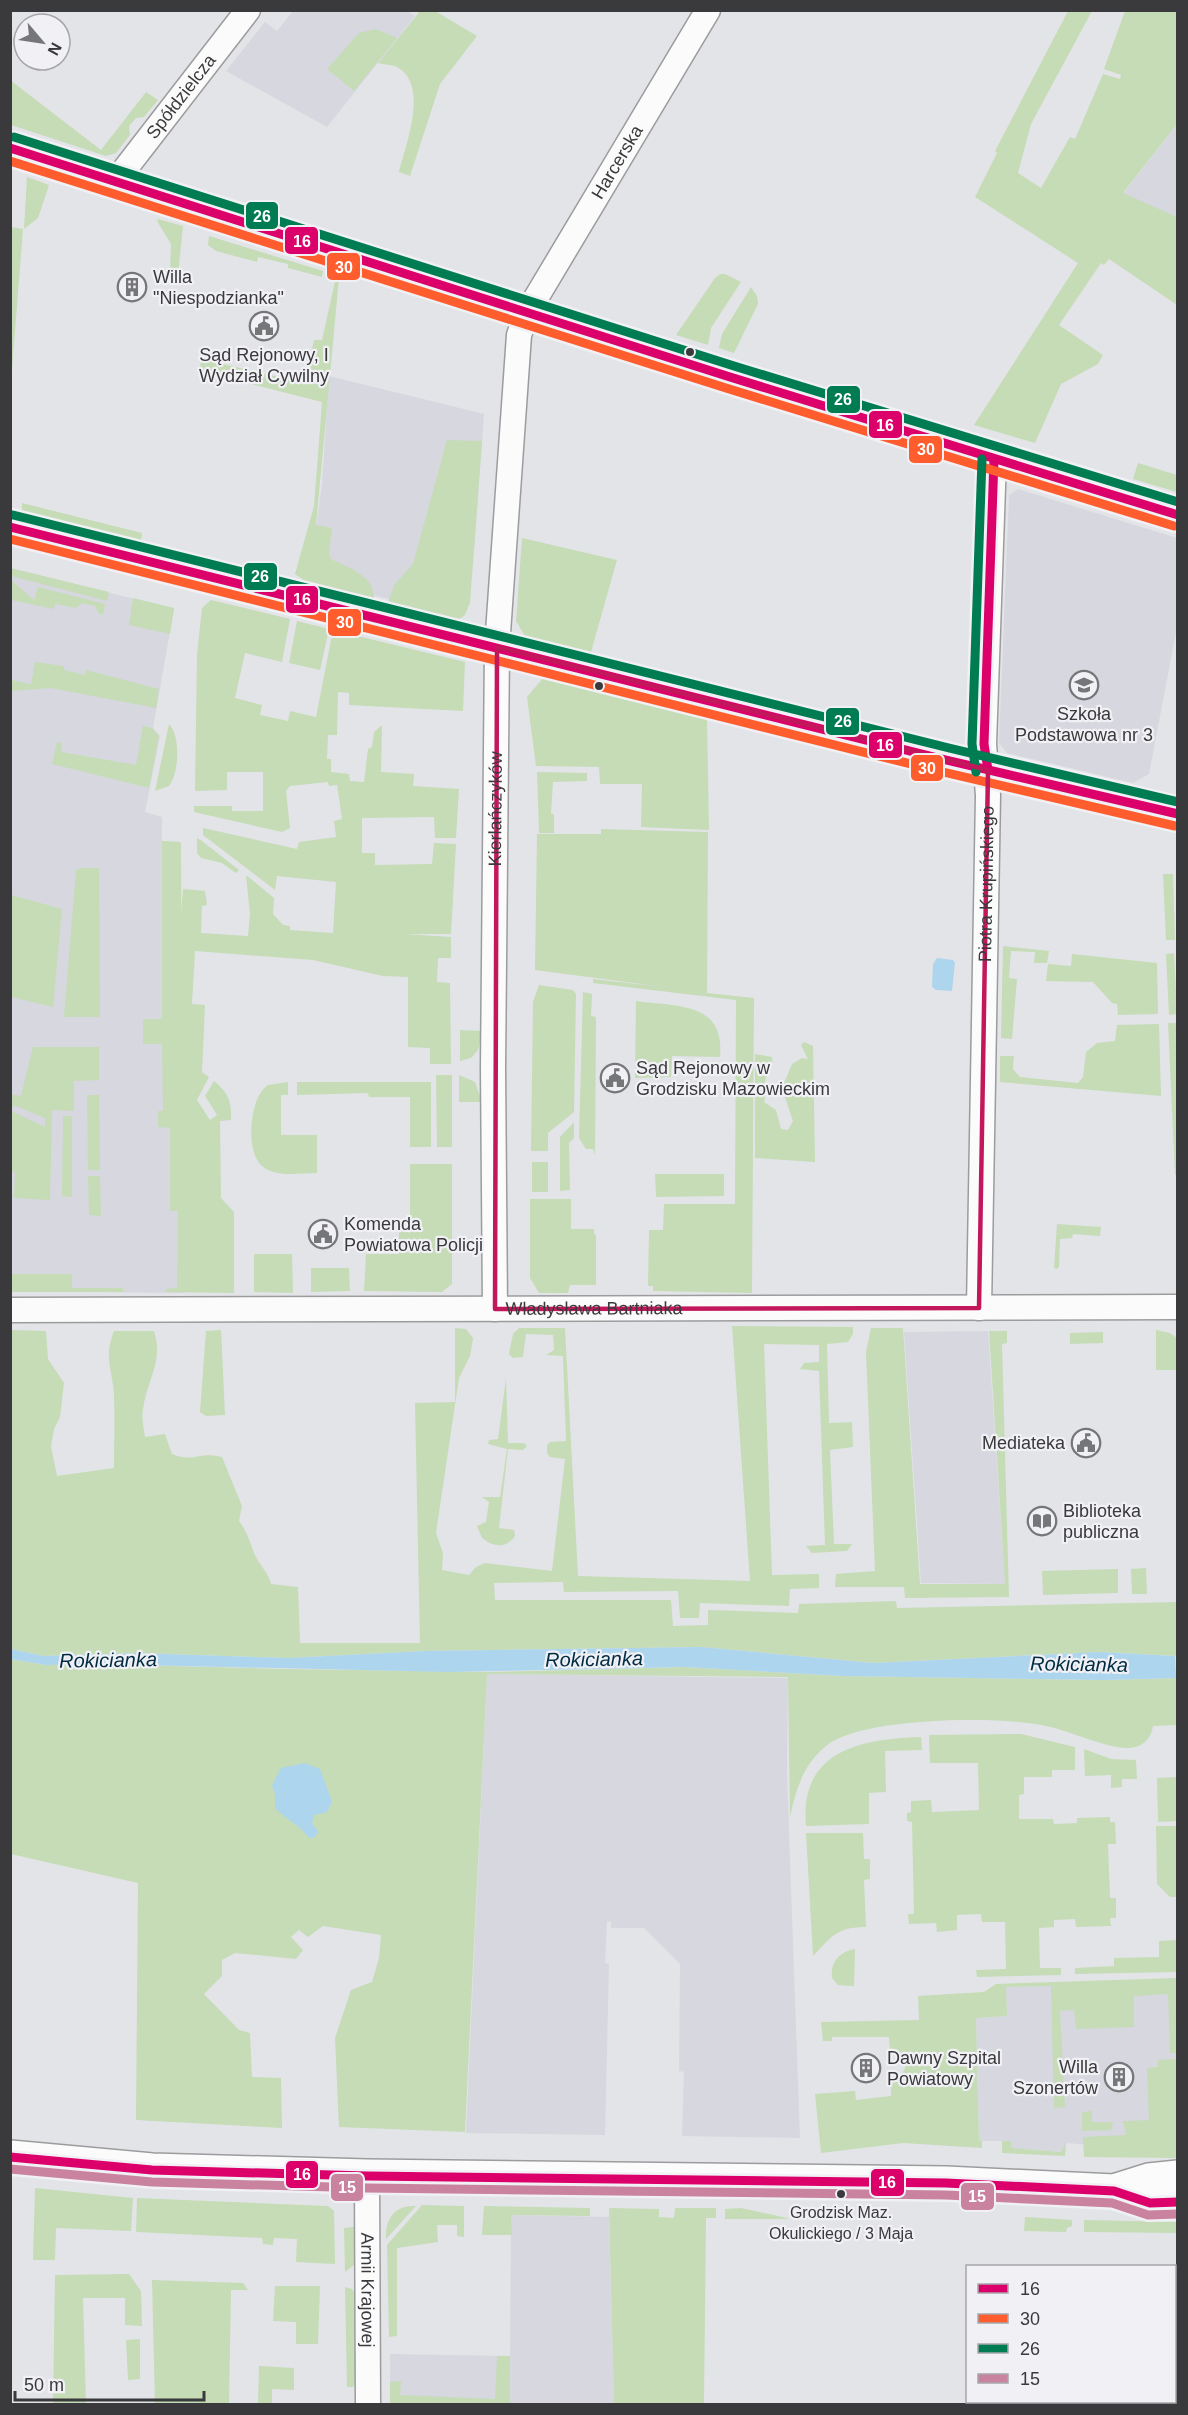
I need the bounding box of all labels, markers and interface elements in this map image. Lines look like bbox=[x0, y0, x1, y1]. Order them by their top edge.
north arrow bbox=[12, 12, 72, 72]
text: N bbox=[44, 40, 65, 58]
street label: Spółdzielcza bbox=[142, 50, 220, 143]
street label: Harcerska bbox=[588, 121, 647, 202]
line badge: 26 bbox=[245, 201, 279, 230]
text: 26 bbox=[253, 208, 271, 225]
line badge: 16 bbox=[284, 226, 319, 255]
text: 16 bbox=[293, 233, 311, 250]
line badge: 30 bbox=[326, 252, 361, 281]
text: 30 bbox=[335, 259, 353, 276]
place label: Willa "Niespodzianka" bbox=[153, 267, 284, 308]
building icon: Willa "Niespodzianka" bbox=[116, 271, 148, 303]
public building icon: Sąd Rejonowy, I Wydział Cywilny bbox=[248, 310, 280, 342]
place label: Sąd Rejonowy, I Wydział Cywilny bbox=[199, 345, 329, 386]
unlabelled marker bbox=[684, 346, 696, 358]
line badge: 26 bbox=[826, 385, 861, 414]
text: 26 bbox=[834, 391, 852, 408]
line badge: 16 bbox=[868, 410, 903, 439]
text: 16 bbox=[876, 417, 894, 434]
line badge: 30 bbox=[908, 435, 943, 464]
text: 30 bbox=[917, 441, 935, 458]
line badge: 26 bbox=[243, 562, 278, 591]
text: 26 bbox=[251, 568, 269, 585]
line badge: 16 bbox=[285, 585, 319, 614]
text: 16 bbox=[293, 591, 311, 608]
line badge: 30 bbox=[327, 608, 362, 637]
text: 30 bbox=[336, 614, 354, 631]
school or university icon: Szkoła Podstawowa nr 3 bbox=[1068, 669, 1100, 701]
unlabelled marker bbox=[593, 680, 605, 692]
place label: Szkoła Podstawowa nr 3 bbox=[1015, 704, 1153, 745]
line badge: 26 bbox=[825, 707, 860, 736]
text: 26 bbox=[834, 713, 852, 730]
line badge: 16 bbox=[868, 731, 903, 759]
text: 16 bbox=[876, 737, 894, 754]
street label: Kierlańczyków bbox=[485, 750, 506, 867]
line badge: 30 bbox=[910, 754, 944, 782]
text: 30 bbox=[918, 760, 936, 777]
street label: Piotra Krupińskiego bbox=[975, 806, 998, 962]
place label: Sąd Rejonowy w Grodzisku Mazowieckim bbox=[636, 1058, 830, 1099]
public building icon: Sąd Rejonowy w Grodzisku Mazowieckim bbox=[599, 1062, 631, 1094]
place label: Komenda Powiatowa Policji bbox=[344, 1214, 483, 1255]
public building icon: Komenda Powiatowa Policji bbox=[307, 1218, 339, 1250]
street label: Władysława Bartniaka bbox=[505, 1298, 684, 1319]
public building icon: Mediateka bbox=[1070, 1427, 1102, 1459]
place label: Mediateka bbox=[982, 1433, 1066, 1453]
place label: Biblioteka publiczna bbox=[1063, 1501, 1142, 1542]
library icon: Biblioteka publiczna bbox=[1026, 1505, 1058, 1537]
water label: Rokicianka bbox=[545, 1647, 643, 1671]
water label: Rokicianka bbox=[59, 1648, 157, 1672]
water label: Rokicianka bbox=[1030, 1652, 1128, 1676]
place label: Dawny Szpital Powiatowy bbox=[887, 2048, 1001, 2089]
building icon: Dawny Szpital Powiatowy bbox=[850, 2052, 882, 2084]
place label: Willa Szonertów bbox=[1013, 2057, 1099, 2098]
building icon: Willa Szonertów bbox=[1103, 2061, 1135, 2093]
line badge: 16 bbox=[285, 2160, 319, 2189]
text: 16 bbox=[293, 2166, 311, 2183]
line badge: 16 bbox=[870, 2168, 905, 2197]
line badge: 15 bbox=[330, 2173, 364, 2202]
text: 16 bbox=[878, 2174, 896, 2191]
text: 15 bbox=[338, 2179, 356, 2196]
line badge: 15 bbox=[960, 2182, 995, 2211]
marker: Grodzisk Maz. Okulickiego / 3 Maja bbox=[835, 2188, 847, 2200]
text: 15 bbox=[968, 2188, 986, 2205]
place label: Grodzisk Maz. Okulickiego / 3 Maja bbox=[769, 2204, 913, 2242]
street label: Armii Krajowej bbox=[357, 2232, 378, 2348]
legend bbox=[966, 2265, 1176, 2403]
text: 16 bbox=[1020, 2279, 1040, 2299]
text: 30 bbox=[1020, 2309, 1040, 2329]
text: 26 bbox=[1020, 2339, 1040, 2359]
scale bar bbox=[15, 2364, 204, 2402]
text: 15 bbox=[1020, 2369, 1040, 2389]
text: 50 m bbox=[24, 2375, 64, 2395]

